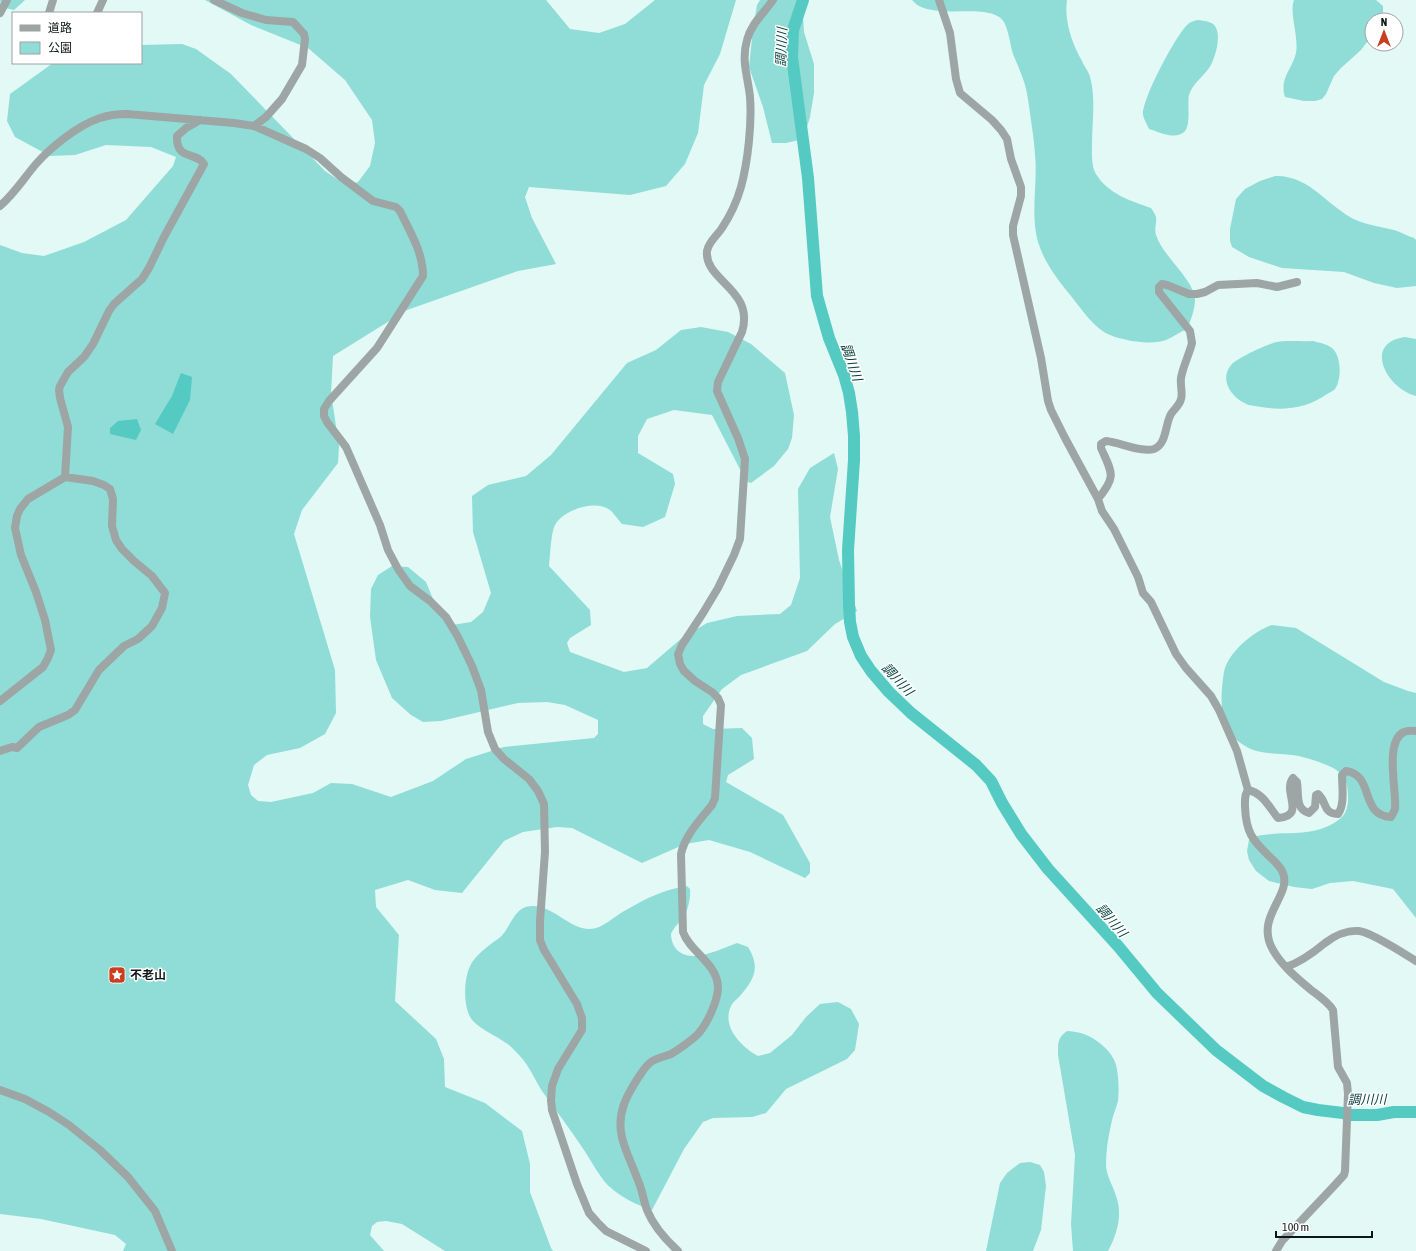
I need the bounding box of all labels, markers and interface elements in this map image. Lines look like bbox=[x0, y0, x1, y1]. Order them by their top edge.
legend bbox=[12, 12, 142, 64]
north arrow bbox=[1364, 12, 1404, 52]
text: N bbox=[1381, 16, 1387, 28]
text: 道路 bbox=[48, 21, 72, 35]
water label: 調川川 bbox=[773, 25, 790, 67]
text: 公園 bbox=[48, 41, 72, 55]
water label: 調川川 bbox=[838, 341, 866, 385]
water label: 調川川 bbox=[879, 660, 918, 700]
water label: 調川川 bbox=[1093, 901, 1131, 941]
place icon: 不老山 bbox=[107, 965, 127, 985]
place label: 不老山 bbox=[130, 968, 166, 982]
water label: 調川川 bbox=[1347, 1092, 1389, 1107]
scale bar bbox=[1276, 1213, 1372, 1239]
text: 100 m bbox=[1282, 1220, 1309, 1234]

